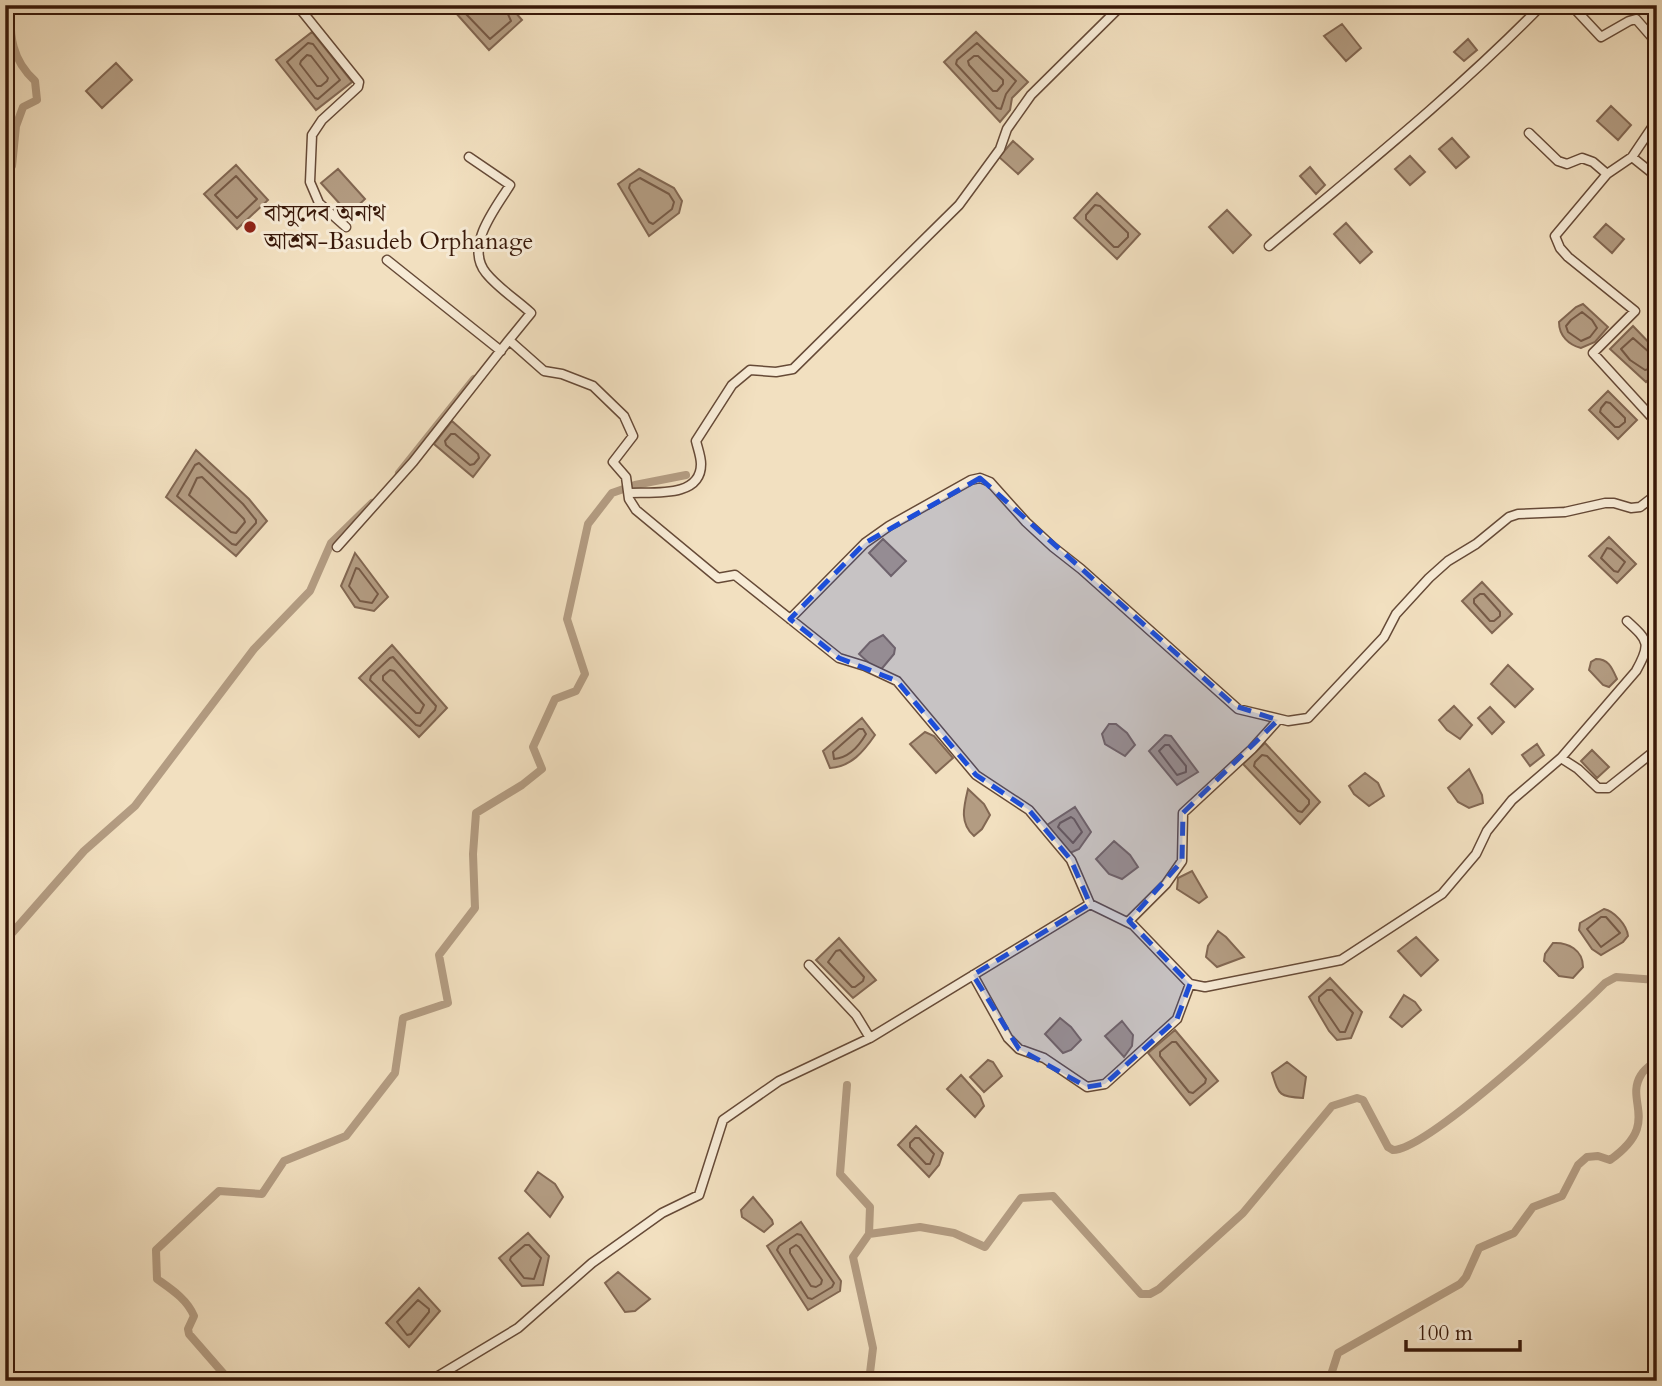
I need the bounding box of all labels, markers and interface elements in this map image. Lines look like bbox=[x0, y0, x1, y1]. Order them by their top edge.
place label: বাসুদেব অনাথ আশ্রম-Basudeb Orphanage bbox=[263, 197, 533, 258]
marker: বাসুদেব অনাথ আশ্রম-Basudeb Orphanage bbox=[242, 219, 258, 235]
scale bar bbox=[1406, 1309, 1520, 1353]
text: 100 m bbox=[1417, 1319, 1473, 1348]

